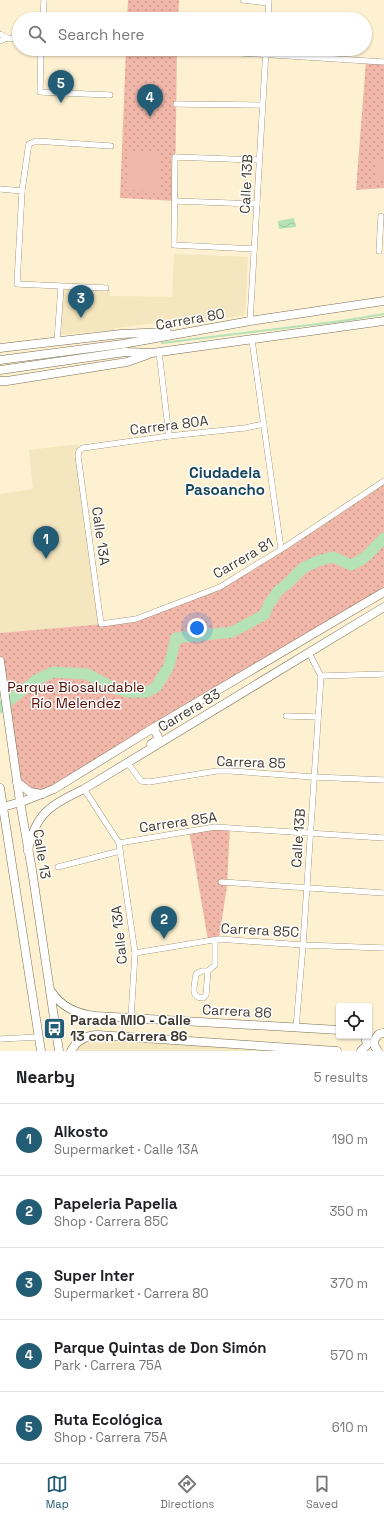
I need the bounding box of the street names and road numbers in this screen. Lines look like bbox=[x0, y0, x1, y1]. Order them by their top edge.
street label: Calle 13B bbox=[235, 154, 257, 214]
street label: Carrera 80 bbox=[154, 304, 226, 334]
street label: Carrera 80A bbox=[129, 411, 209, 439]
street label: Calle 13A bbox=[88, 506, 114, 567]
street label: Carrera 81 bbox=[210, 533, 276, 583]
street label: Carrera 83 bbox=[155, 684, 223, 736]
street label: Carrera 85 bbox=[216, 752, 286, 772]
street label: Carrera 85A bbox=[138, 808, 218, 836]
street label: Calle 13B bbox=[287, 808, 309, 868]
street label: Calle 13 bbox=[29, 828, 55, 880]
street label: Calle 13A bbox=[107, 905, 131, 965]
street label: Carrera 85C bbox=[220, 919, 300, 941]
street label: Carrera 86 bbox=[202, 1000, 272, 1022]

